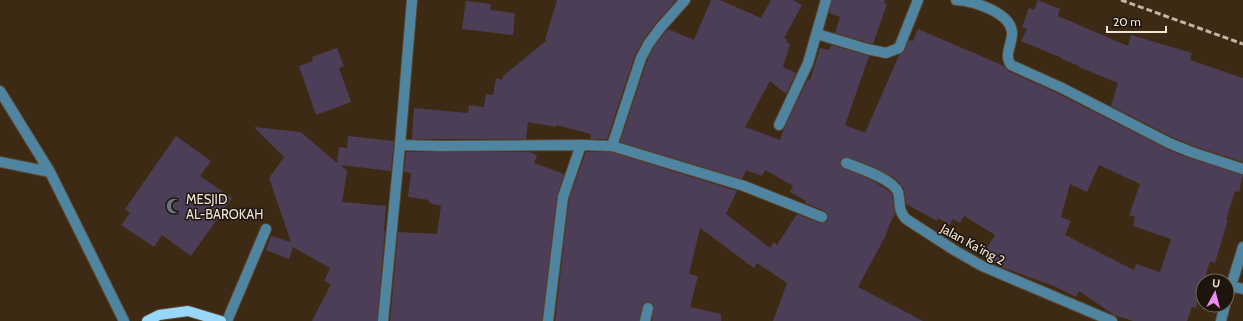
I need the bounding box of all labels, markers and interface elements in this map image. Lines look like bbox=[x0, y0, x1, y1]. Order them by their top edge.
scale bar bbox=[1107, 8, 1166, 34]
text: 20 m bbox=[1113, 14, 1141, 29]
place label: MESJID AL-BAROKAH bbox=[186, 191, 263, 222]
mosque icon: MESJID AL-BAROKAH bbox=[165, 197, 183, 215]
street label: Jalan Ka'ing 2 bbox=[937, 219, 1008, 268]
north arrow bbox=[1195, 273, 1235, 313]
text: U bbox=[1211, 276, 1221, 291]

